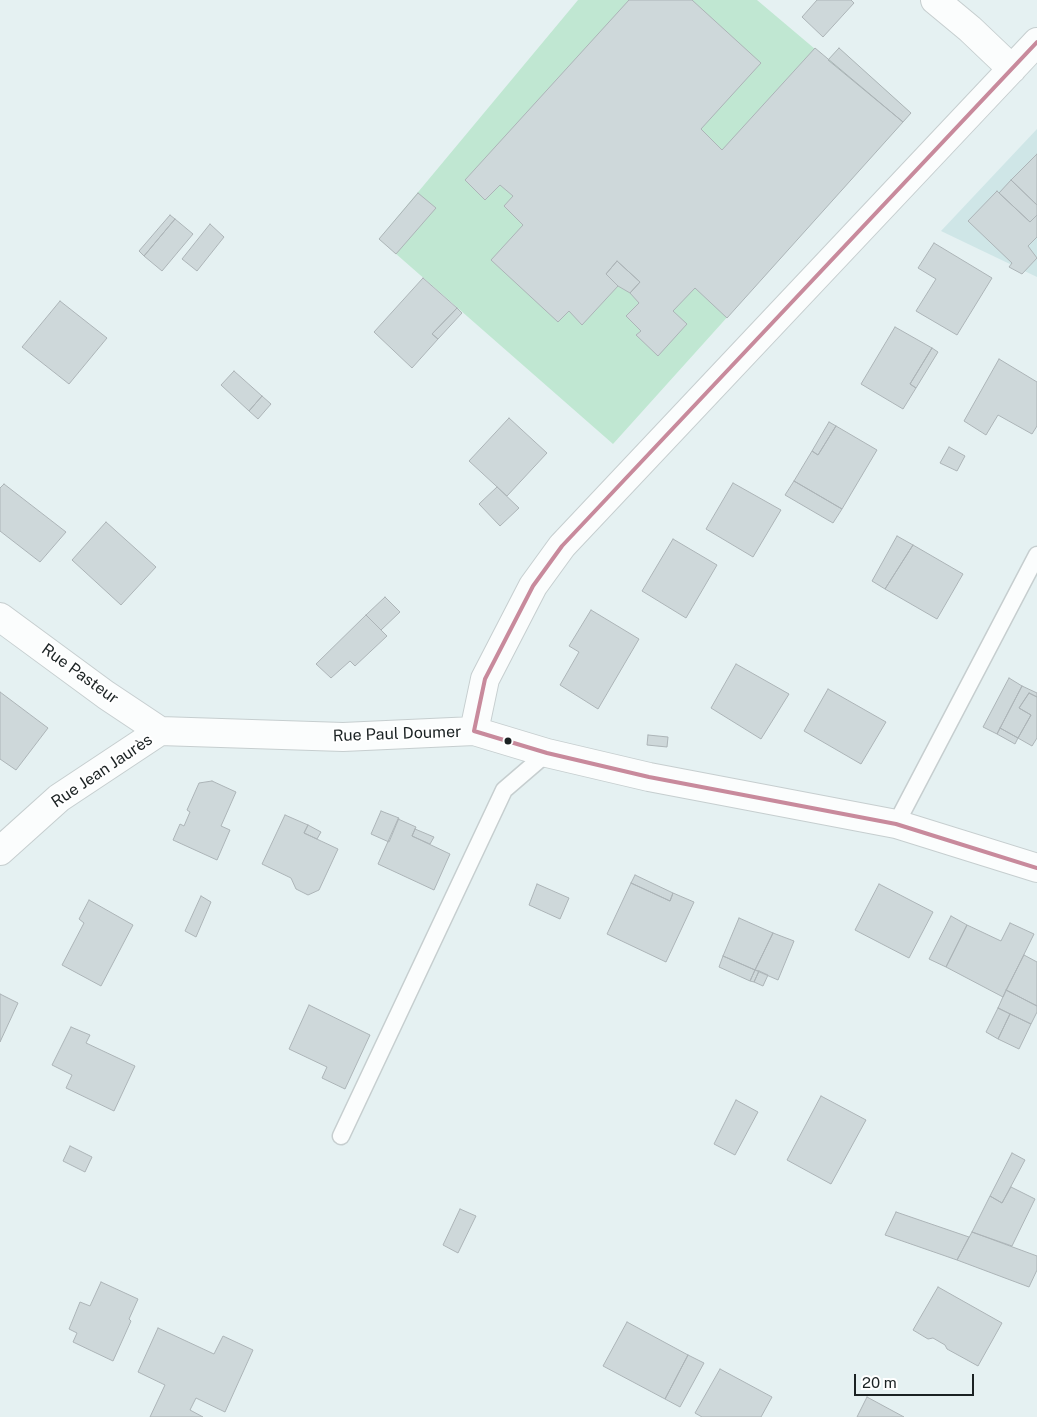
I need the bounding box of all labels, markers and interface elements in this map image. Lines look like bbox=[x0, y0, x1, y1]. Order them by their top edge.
street label: Rue Pasteur bbox=[38, 640, 122, 708]
street label: Rue Paul Doumer bbox=[332, 722, 462, 746]
street label: Rue Jean Jaurès bbox=[48, 730, 156, 812]
unlabelled marker bbox=[503, 736, 513, 746]
scale bar bbox=[857, 1364, 977, 1396]
text: 20 m bbox=[862, 1374, 897, 1391]

